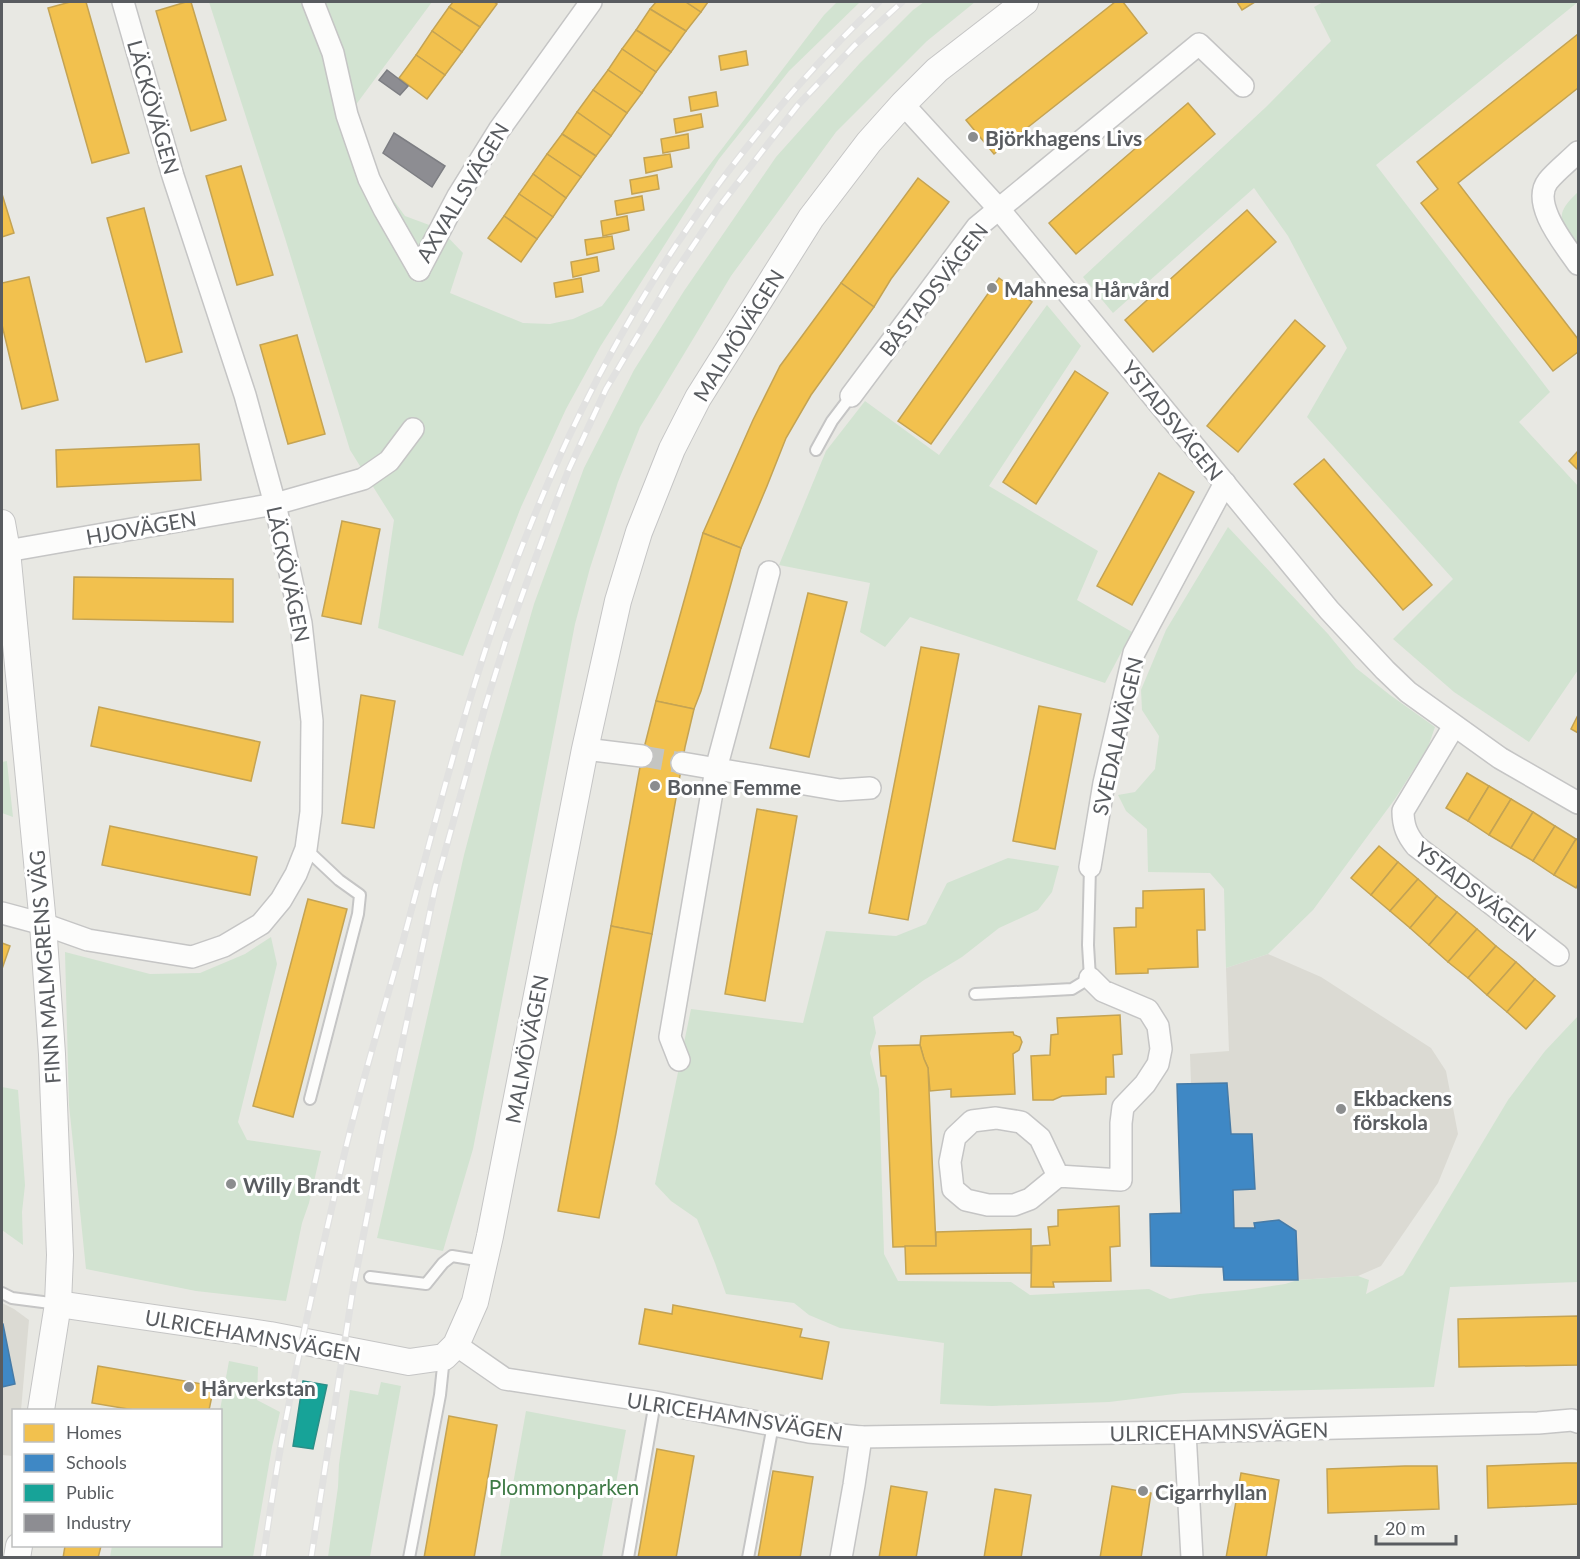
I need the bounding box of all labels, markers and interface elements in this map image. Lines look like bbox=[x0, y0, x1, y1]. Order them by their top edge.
street label: LÄCKÖVÄGEN bbox=[123, 37, 185, 177]
street label: AXVALLSVÄGEN bbox=[411, 118, 513, 266]
place label: Björkhagens Livs bbox=[985, 125, 1142, 150]
marker: Björkhagens Livs bbox=[966, 130, 980, 144]
street label: BÅSTADSVÄGEN bbox=[873, 218, 993, 360]
street label: MALMÖVÄGEN bbox=[687, 264, 789, 406]
place label: Mahnesa Hårvård bbox=[1004, 276, 1169, 301]
marker: Mahnesa Hårvård bbox=[985, 281, 999, 295]
street label: YSTADSVÄGEN bbox=[1117, 355, 1229, 485]
street label: LÄCKÖVÄGEN bbox=[262, 504, 316, 644]
street label: HJOVÄGEN bbox=[84, 505, 198, 549]
street label: SVEDALAVÄGEN bbox=[1087, 654, 1147, 818]
place label: Bonne Femme bbox=[667, 774, 801, 799]
marker: Bonne Femme bbox=[648, 779, 662, 793]
street label: YSTADSVÄGEN bbox=[1411, 836, 1541, 946]
street label: FINN MALMGRENS VÄG bbox=[23, 849, 65, 1085]
street label: MALMÖVÄGEN bbox=[499, 973, 553, 1125]
place label: Ekbackens förskola bbox=[1353, 1085, 1452, 1134]
marker: Ekbackens förskola bbox=[1334, 1102, 1348, 1116]
place label: Willy Brandt bbox=[243, 1172, 360, 1197]
marker: Willy Brandt bbox=[224, 1177, 238, 1191]
street label: ULRICEHAMNSVÄGEN bbox=[143, 1304, 363, 1366]
place label: Hårverkstan bbox=[201, 1375, 316, 1400]
marker: Hårverkstan bbox=[182, 1380, 196, 1394]
street label: ULRICEHAMNSVÄGEN bbox=[625, 1387, 845, 1445]
legend bbox=[12, 1409, 222, 1547]
street label: ULRICEHAMNSVÄGEN bbox=[1109, 1417, 1329, 1445]
text: Homes bbox=[66, 1421, 122, 1443]
text: Schools bbox=[66, 1451, 127, 1473]
park label: Plommonparken bbox=[489, 1474, 639, 1499]
place label: Cigarrhyllan bbox=[1155, 1479, 1267, 1504]
text: Public bbox=[66, 1481, 114, 1503]
marker: Cigarrhyllan bbox=[1136, 1484, 1150, 1498]
scale bar bbox=[1376, 1508, 1456, 1546]
text: Industry bbox=[66, 1511, 132, 1533]
text: 20 m bbox=[1385, 1517, 1425, 1539]

